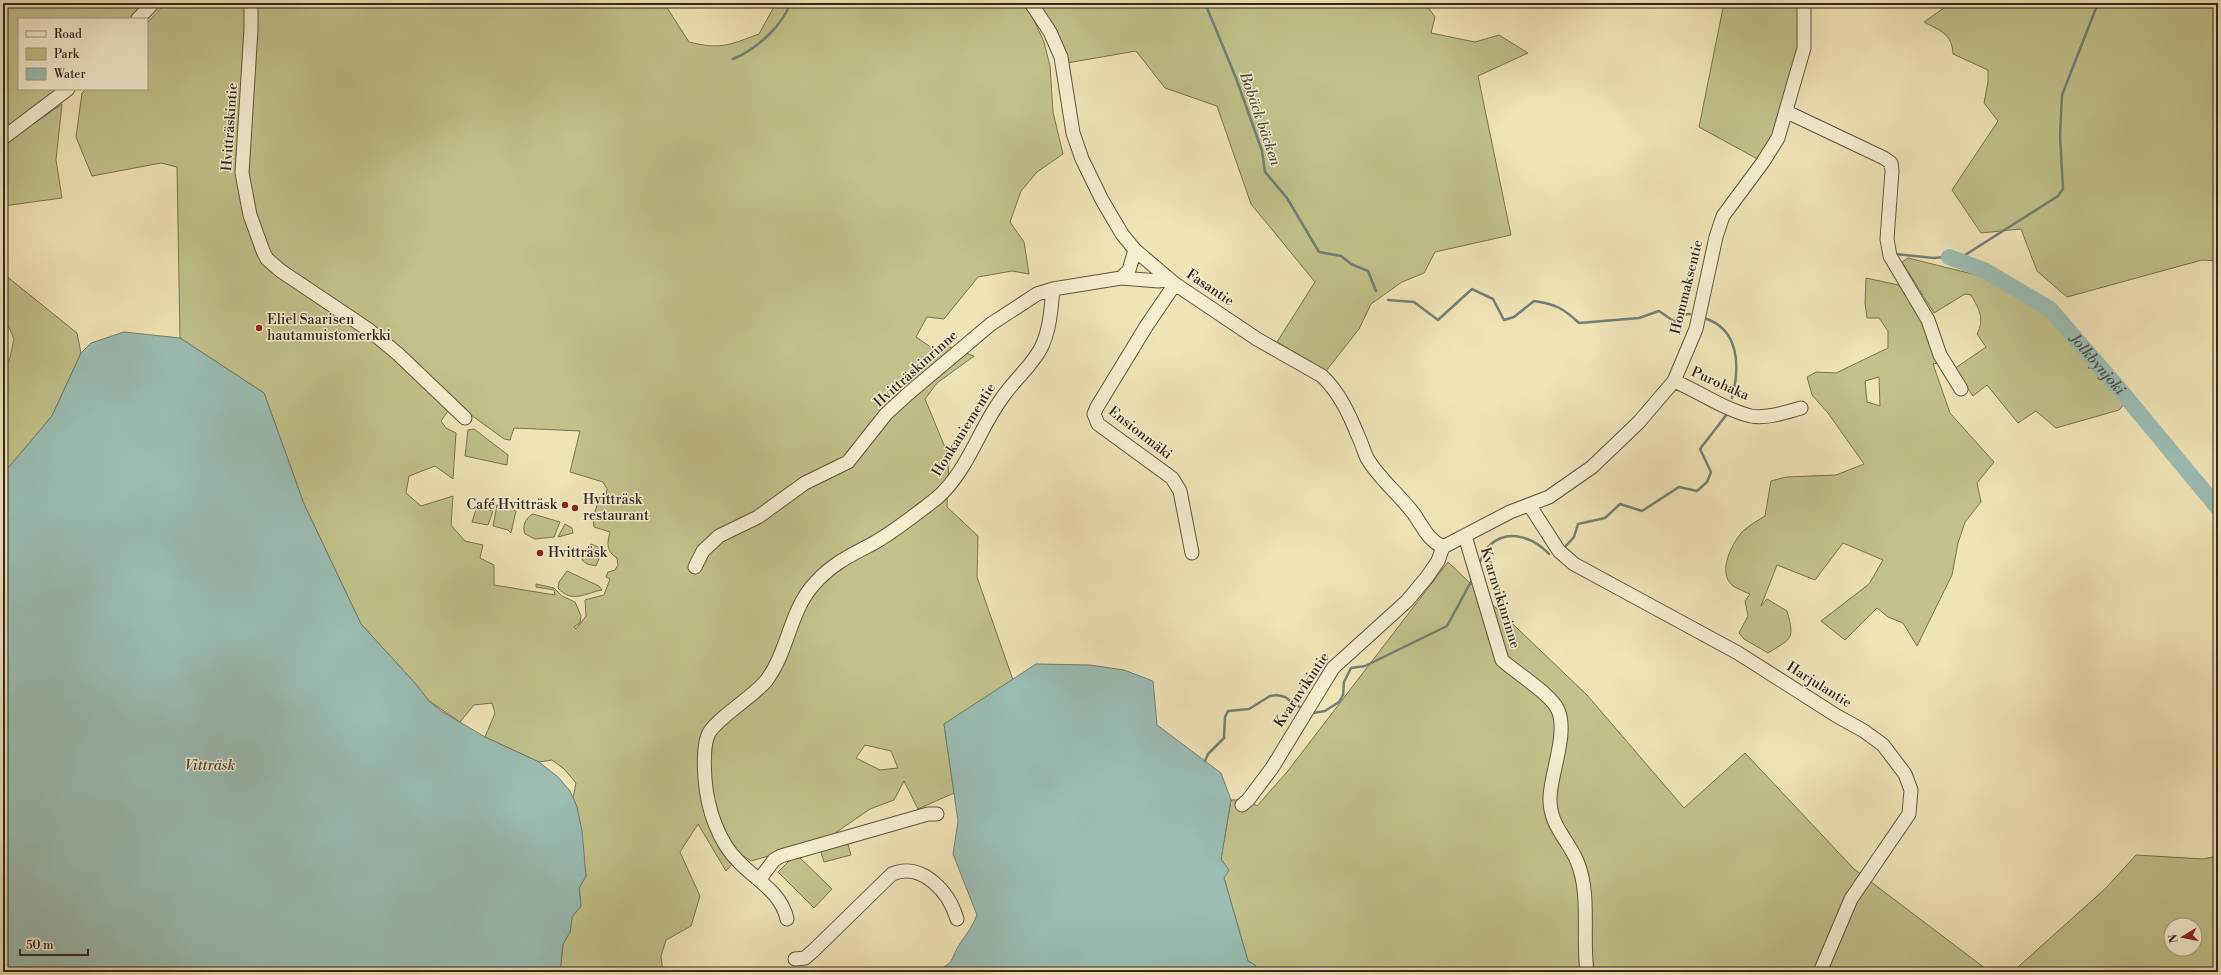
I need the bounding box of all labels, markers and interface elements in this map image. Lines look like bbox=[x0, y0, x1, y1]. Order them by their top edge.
legend bbox=[18, 18, 148, 90]
text: Road bbox=[54, 27, 82, 42]
text: Park bbox=[54, 47, 80, 62]
text: Water bbox=[53, 67, 86, 82]
water label: Bobäck bäcken bbox=[1235, 69, 1285, 169]
street label: Hvitträskintie bbox=[218, 82, 242, 172]
street label: Hommaksentie bbox=[1667, 238, 1707, 336]
street label: Fasantie bbox=[1183, 266, 1237, 310]
place label: Eliel Saarisen hautamuistomerkki bbox=[267, 311, 391, 345]
marker: Eliel Saarisen hautamuistomerkki bbox=[254, 323, 264, 333]
street label: Hvitträskinrinne bbox=[870, 327, 962, 411]
water label: Jolkbynjoki bbox=[2065, 328, 2130, 399]
street label: Purohaka bbox=[1688, 363, 1753, 405]
street label: Honkaniementie bbox=[928, 380, 1000, 480]
street label: Ensionmäki bbox=[1104, 402, 1176, 464]
place label: Hvitträsk restaurant bbox=[583, 491, 649, 525]
place label: Café Hvitträsk bbox=[466, 496, 558, 514]
marker: Café Hvitträsk bbox=[560, 500, 570, 510]
marker: Hvitträsk restaurant bbox=[570, 503, 580, 513]
place label: Hvitträsk bbox=[548, 544, 608, 562]
street label: Kvarnvikinrinne bbox=[1476, 545, 1524, 651]
marker: Hvitträsk bbox=[535, 548, 545, 558]
street label: Kvarnvikintie bbox=[1270, 649, 1334, 731]
street label: Harjulantie bbox=[1783, 658, 1855, 712]
water label: Vitträsk bbox=[185, 756, 235, 775]
north arrow bbox=[2163, 917, 2203, 957]
scale bar bbox=[20, 931, 88, 957]
text: N bbox=[2166, 933, 2182, 944]
text: 50 m bbox=[26, 938, 54, 953]

